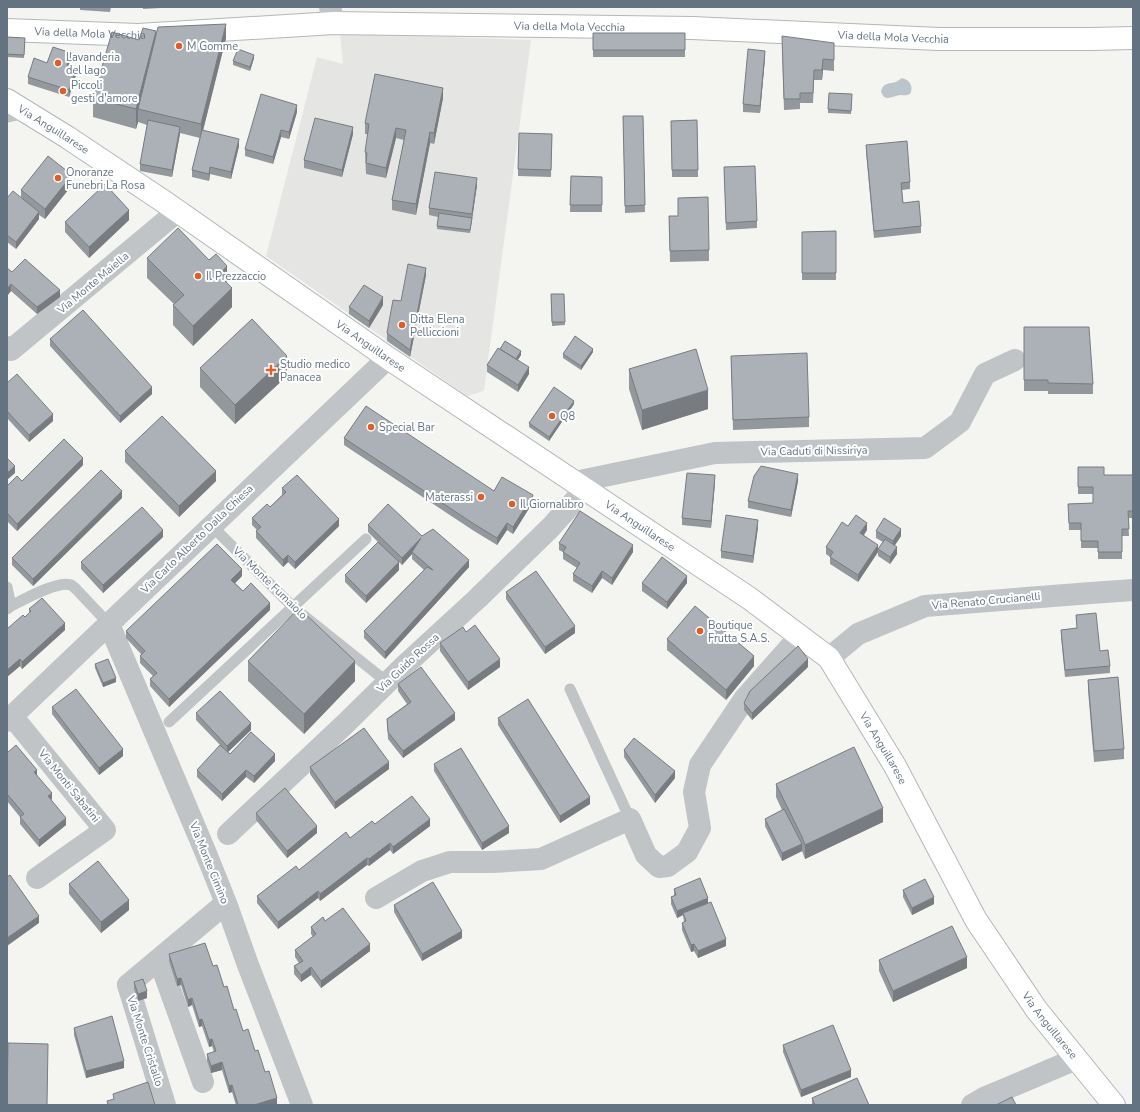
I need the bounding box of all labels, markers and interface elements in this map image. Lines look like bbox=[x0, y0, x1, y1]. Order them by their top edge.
street label: Via della Mola Vecchia bbox=[513, 18, 625, 35]
street label: Via della Mola Vecchia bbox=[33, 24, 146, 43]
street label: Via della Mola Vecchia bbox=[836, 27, 949, 47]
place label: M Gomme bbox=[187, 39, 238, 54]
marker: M Gomme bbox=[174, 41, 184, 51]
place label: Lavanderia del lago bbox=[66, 50, 120, 78]
marker: Lavanderia del lago bbox=[53, 58, 63, 68]
place label: Piccoli gesti d'amore bbox=[71, 78, 138, 106]
marker: Piccoli gesti d'amore bbox=[58, 86, 68, 96]
street label: Via Anguillarese bbox=[14, 101, 92, 157]
place label: Onoranze Funebri La Rosa bbox=[66, 165, 145, 193]
marker: Onoranze Funebri La Rosa bbox=[53, 173, 63, 183]
street label: Via Monte Maiella bbox=[53, 249, 132, 318]
place label: Il Prezzaccio bbox=[206, 269, 266, 284]
marker: Il Prezzaccio bbox=[193, 271, 203, 281]
place label: Ditta Elena Pelliccioni bbox=[410, 312, 465, 340]
street label: Via Anguillarese bbox=[332, 316, 409, 375]
marker: Ditta Elena Pelliccioni bbox=[397, 320, 407, 330]
place label: Studio medico Panacea bbox=[280, 357, 350, 385]
marker: Studio medico Panacea bbox=[265, 364, 277, 376]
place label: Q8 bbox=[560, 409, 575, 424]
marker: Q8 bbox=[547, 411, 557, 421]
place label: Special Bar bbox=[379, 420, 435, 435]
marker: Special Bar bbox=[366, 422, 376, 432]
street label: Via Caduti di Nissiriya bbox=[759, 443, 868, 459]
street label: Via Carlo Alberto Dalla Chiesa bbox=[137, 481, 257, 597]
place label: Materassi bbox=[425, 490, 473, 505]
marker: Materassi bbox=[476, 492, 486, 502]
street label: Via Anguillarese bbox=[601, 496, 678, 555]
place label: Il Giornalibro bbox=[520, 497, 584, 512]
marker: Il Giornalibro bbox=[507, 499, 517, 509]
street label: Via Monte Fumaiolo bbox=[229, 543, 311, 623]
street label: Via Renato Crucianelli bbox=[930, 589, 1041, 613]
place label: Boutique Frutta S.A.S. bbox=[708, 618, 770, 646]
marker: Boutique Frutta S.A.S. bbox=[695, 626, 705, 636]
street label: Via Guido Rossa bbox=[373, 630, 443, 697]
street label: Via Anguillarese bbox=[856, 708, 911, 787]
street label: Via Monti Sabatini bbox=[34, 746, 103, 826]
street label: Via Monte Cimino bbox=[185, 819, 232, 906]
street label: Via Anguillarese bbox=[1018, 988, 1081, 1062]
street label: Via Monte Cristallo bbox=[123, 993, 167, 1088]

